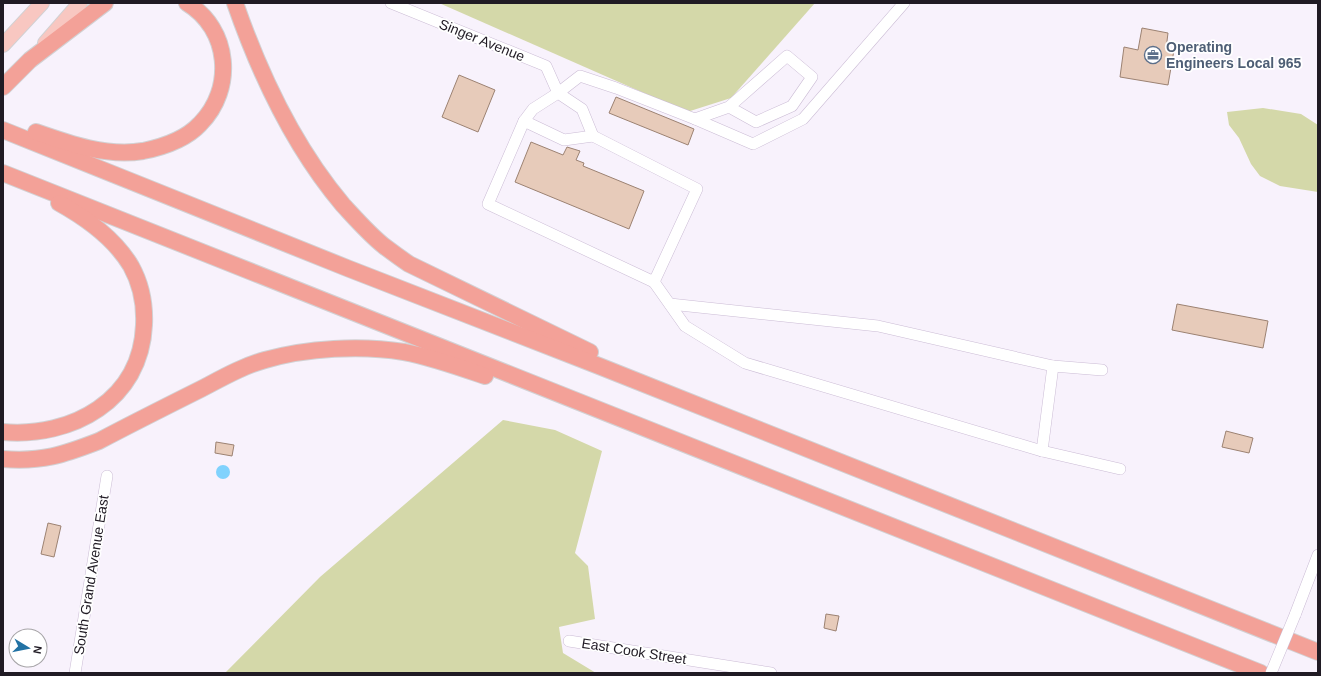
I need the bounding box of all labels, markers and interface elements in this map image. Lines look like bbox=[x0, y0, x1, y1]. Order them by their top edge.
street label: Singer Avenue bbox=[437, 16, 527, 65]
place label: Operating Engineers Local 965 bbox=[1166, 39, 1302, 71]
office icon: Operating Engineers Local 965 bbox=[1143, 45, 1163, 65]
street label: South Grand Avenue East bbox=[70, 494, 112, 656]
north arrow bbox=[8, 628, 48, 668]
street label: East Cook Street bbox=[580, 635, 688, 667]
text: N bbox=[31, 645, 44, 655]

